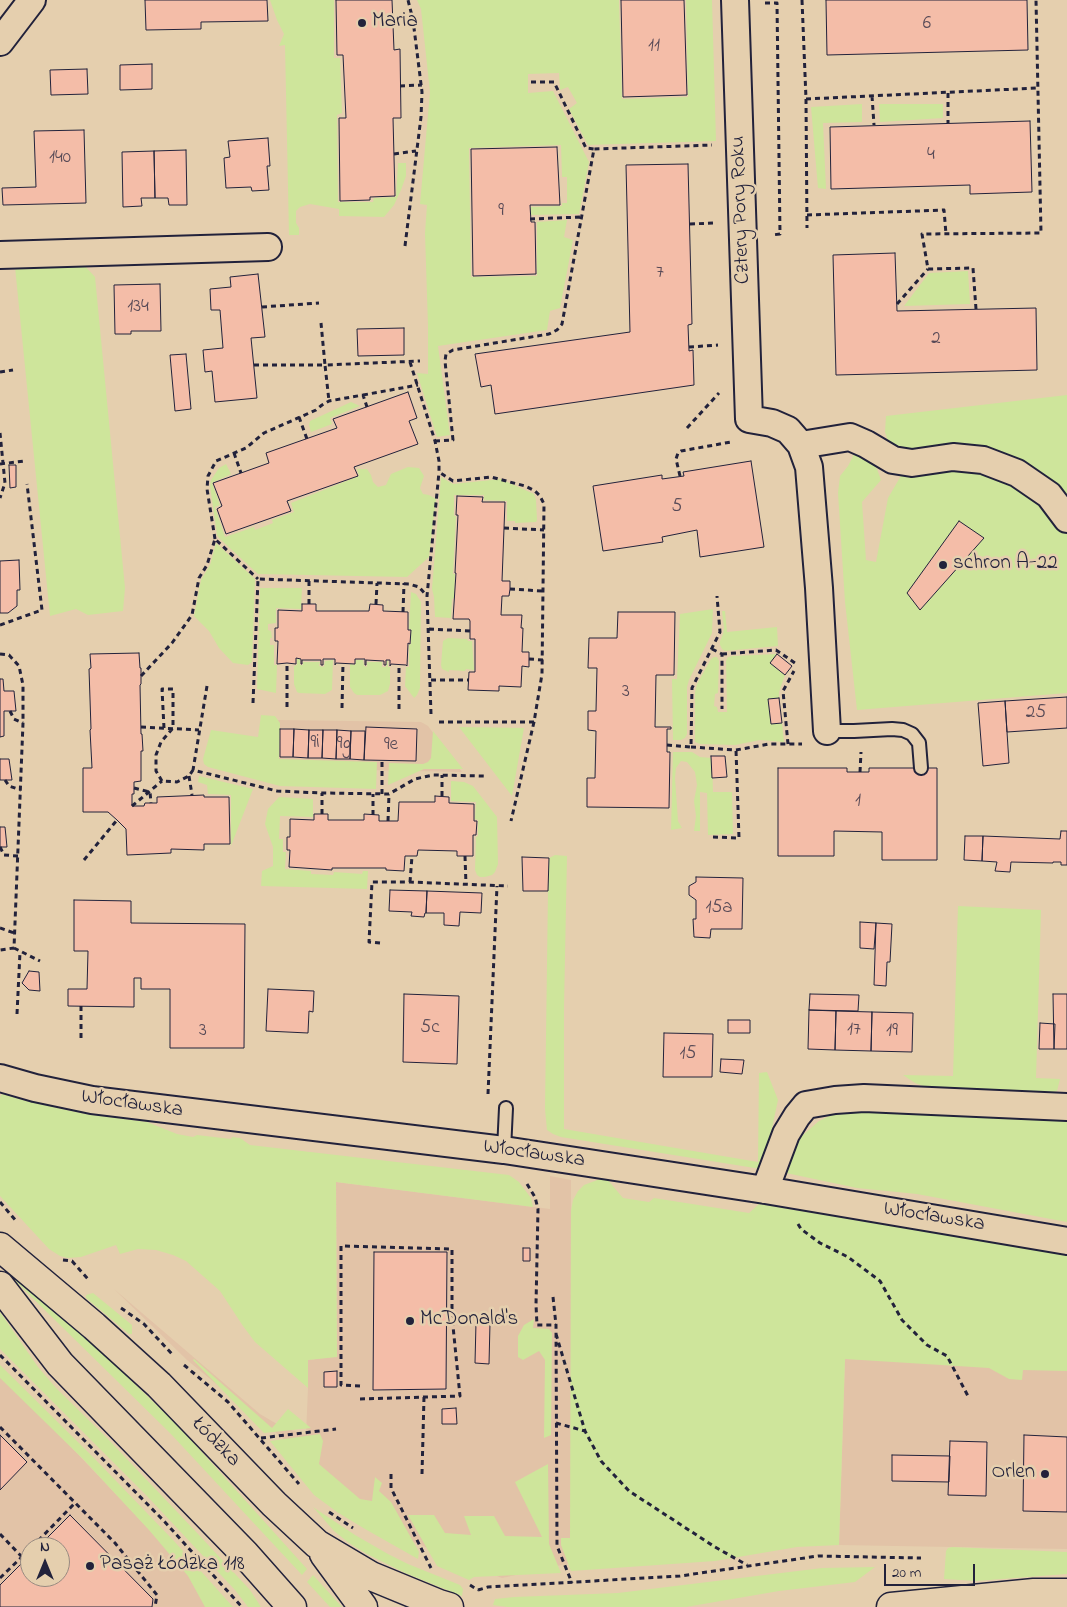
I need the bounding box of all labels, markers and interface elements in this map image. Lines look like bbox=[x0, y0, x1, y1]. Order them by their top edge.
place label: Maria bbox=[372, 10, 418, 36]
house number: 6 bbox=[923, 14, 931, 36]
marker: Maria bbox=[356, 17, 368, 29]
house number: 11 bbox=[648, 36, 660, 58]
street label: Cztery Pory Roku bbox=[727, 135, 757, 285]
house number: 4 bbox=[927, 145, 935, 167]
house number: 140 bbox=[49, 148, 71, 170]
house number: 9 bbox=[498, 201, 504, 223]
house number: 7 bbox=[656, 263, 664, 285]
house number: 134 bbox=[127, 297, 149, 319]
house number: 2 bbox=[931, 329, 941, 351]
house number: 5 bbox=[672, 497, 682, 519]
place label: schron A-22 bbox=[953, 552, 1058, 578]
marker: schron A-22 bbox=[937, 559, 949, 571]
house number: 3 bbox=[622, 682, 630, 704]
house number: 25 bbox=[1026, 703, 1046, 725]
house number: 9i bbox=[310, 733, 320, 755]
house number: 9g bbox=[337, 734, 351, 756]
house number: 9e bbox=[384, 735, 398, 757]
house number: 1 bbox=[855, 791, 861, 813]
house number: 15a bbox=[705, 898, 733, 920]
house number: 5c bbox=[420, 1018, 440, 1040]
house number: 17 bbox=[847, 1020, 861, 1042]
house number: 3 bbox=[199, 1021, 207, 1043]
house number: 19 bbox=[886, 1021, 898, 1043]
house number: 15 bbox=[680, 1044, 696, 1066]
street label: Włocławska bbox=[80, 1085, 184, 1125]
street label: Włocławska bbox=[482, 1135, 586, 1175]
street label: Włocławska bbox=[881, 1198, 987, 1238]
place label: McDonald's bbox=[420, 1308, 518, 1334]
marker: McDonald's bbox=[404, 1315, 416, 1327]
street label: Łódzka bbox=[185, 1413, 245, 1473]
place label: Orlen bbox=[991, 1461, 1035, 1487]
marker: Orlen bbox=[1039, 1468, 1051, 1480]
north arrow bbox=[20, 1537, 70, 1587]
text: N bbox=[40, 1537, 50, 1558]
place label: Pasaż Łódzka 118 bbox=[100, 1553, 245, 1579]
scale bar bbox=[887, 1554, 978, 1586]
marker: Pasaż Łódzka 118 bbox=[84, 1560, 96, 1572]
text: 20 m bbox=[892, 1562, 921, 1584]

